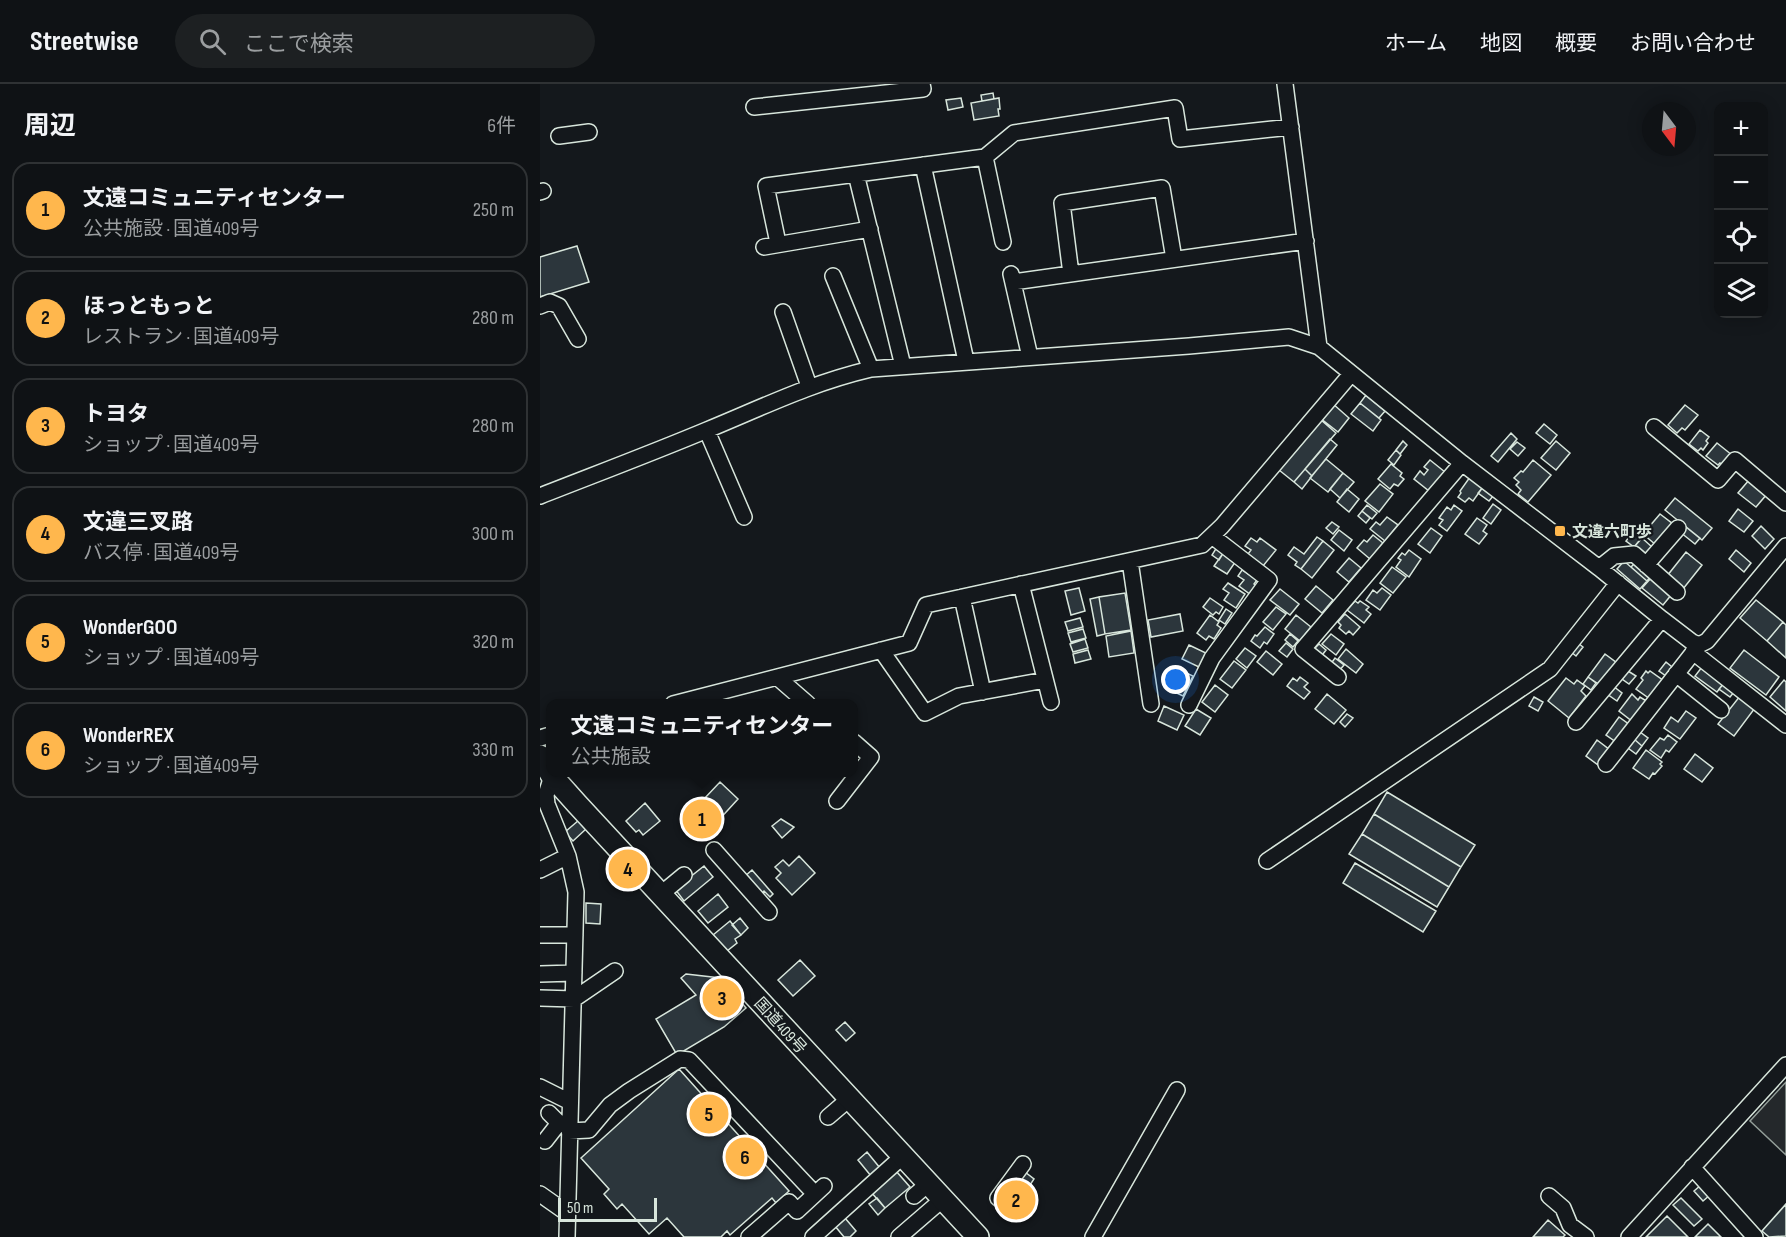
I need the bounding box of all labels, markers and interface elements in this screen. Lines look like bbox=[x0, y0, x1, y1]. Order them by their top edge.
search box bbox=[175, 14, 595, 68]
text: Streetwise bbox=[30, 25, 139, 58]
icon: search bbox=[196, 25, 229, 58]
text: ここで検索 bbox=[244, 31, 354, 58]
text: ホーム bbox=[1385, 31, 1447, 56]
text: 地図 bbox=[1480, 31, 1522, 56]
text: 概要 bbox=[1555, 31, 1597, 56]
text: お問い合わせ bbox=[1630, 31, 1756, 56]
north arrow bbox=[1642, 102, 1696, 156]
map controls bbox=[1714, 102, 1768, 318]
button: + bbox=[1714, 102, 1768, 156]
text: 周辺 bbox=[24, 111, 76, 142]
text: 6件 bbox=[487, 114, 516, 138]
button: − bbox=[1714, 156, 1768, 210]
text: 文遠コミュニティセンター bbox=[83, 185, 346, 212]
text: 1 bbox=[42, 198, 49, 222]
text: 250 m bbox=[473, 198, 514, 222]
button: locate bbox=[1714, 210, 1768, 264]
text: 公共施設 · 国道409号 bbox=[83, 217, 259, 241]
button: layers bbox=[1714, 264, 1768, 318]
text: ほっともっと bbox=[83, 293, 215, 320]
text: 2 bbox=[41, 306, 50, 330]
text: 280 m bbox=[472, 306, 514, 330]
text: レストラン · 国道409号 bbox=[83, 325, 279, 349]
text: トヨタ bbox=[83, 401, 149, 428]
text: 3 bbox=[41, 414, 50, 438]
text: 280 m bbox=[472, 414, 514, 438]
text: ショップ · 国道409号 bbox=[83, 433, 259, 457]
text: 文違三叉路 bbox=[83, 509, 193, 536]
text: 4 bbox=[41, 522, 50, 546]
text: 300 m bbox=[472, 522, 514, 546]
place label: 文違六町歩 bbox=[1572, 523, 1652, 542]
marker: 文違六町歩 bbox=[1553, 524, 1567, 538]
text: バス停 · 国道409号 bbox=[83, 541, 239, 565]
text: WonderGOO bbox=[83, 614, 177, 641]
text: 5 bbox=[41, 630, 50, 654]
text: 320 m bbox=[472, 630, 514, 654]
text: ショップ · 国道409号 bbox=[83, 646, 259, 670]
your location bbox=[1161, 665, 1190, 694]
popup bbox=[546, 699, 858, 777]
text: 文遠コミュニティセンター bbox=[571, 713, 833, 740]
text: WonderREX bbox=[83, 722, 174, 749]
text: 6 bbox=[41, 738, 50, 762]
text: 330 m bbox=[472, 738, 514, 762]
text: 公共施設 bbox=[571, 745, 651, 769]
text: ショップ · 国道409号 bbox=[83, 754, 259, 778]
pin: 1 bbox=[682, 796, 722, 842]
pin: 4 bbox=[608, 846, 647, 892]
pin: 3 bbox=[702, 976, 741, 1020]
street label: 国道409号 bbox=[750, 994, 810, 1058]
pin: 5 bbox=[690, 1092, 728, 1136]
pin: 6 bbox=[726, 1134, 764, 1180]
pin: 2 bbox=[996, 1178, 1036, 1222]
scale bar bbox=[558, 1195, 657, 1222]
text: 50 m bbox=[567, 1199, 593, 1218]

